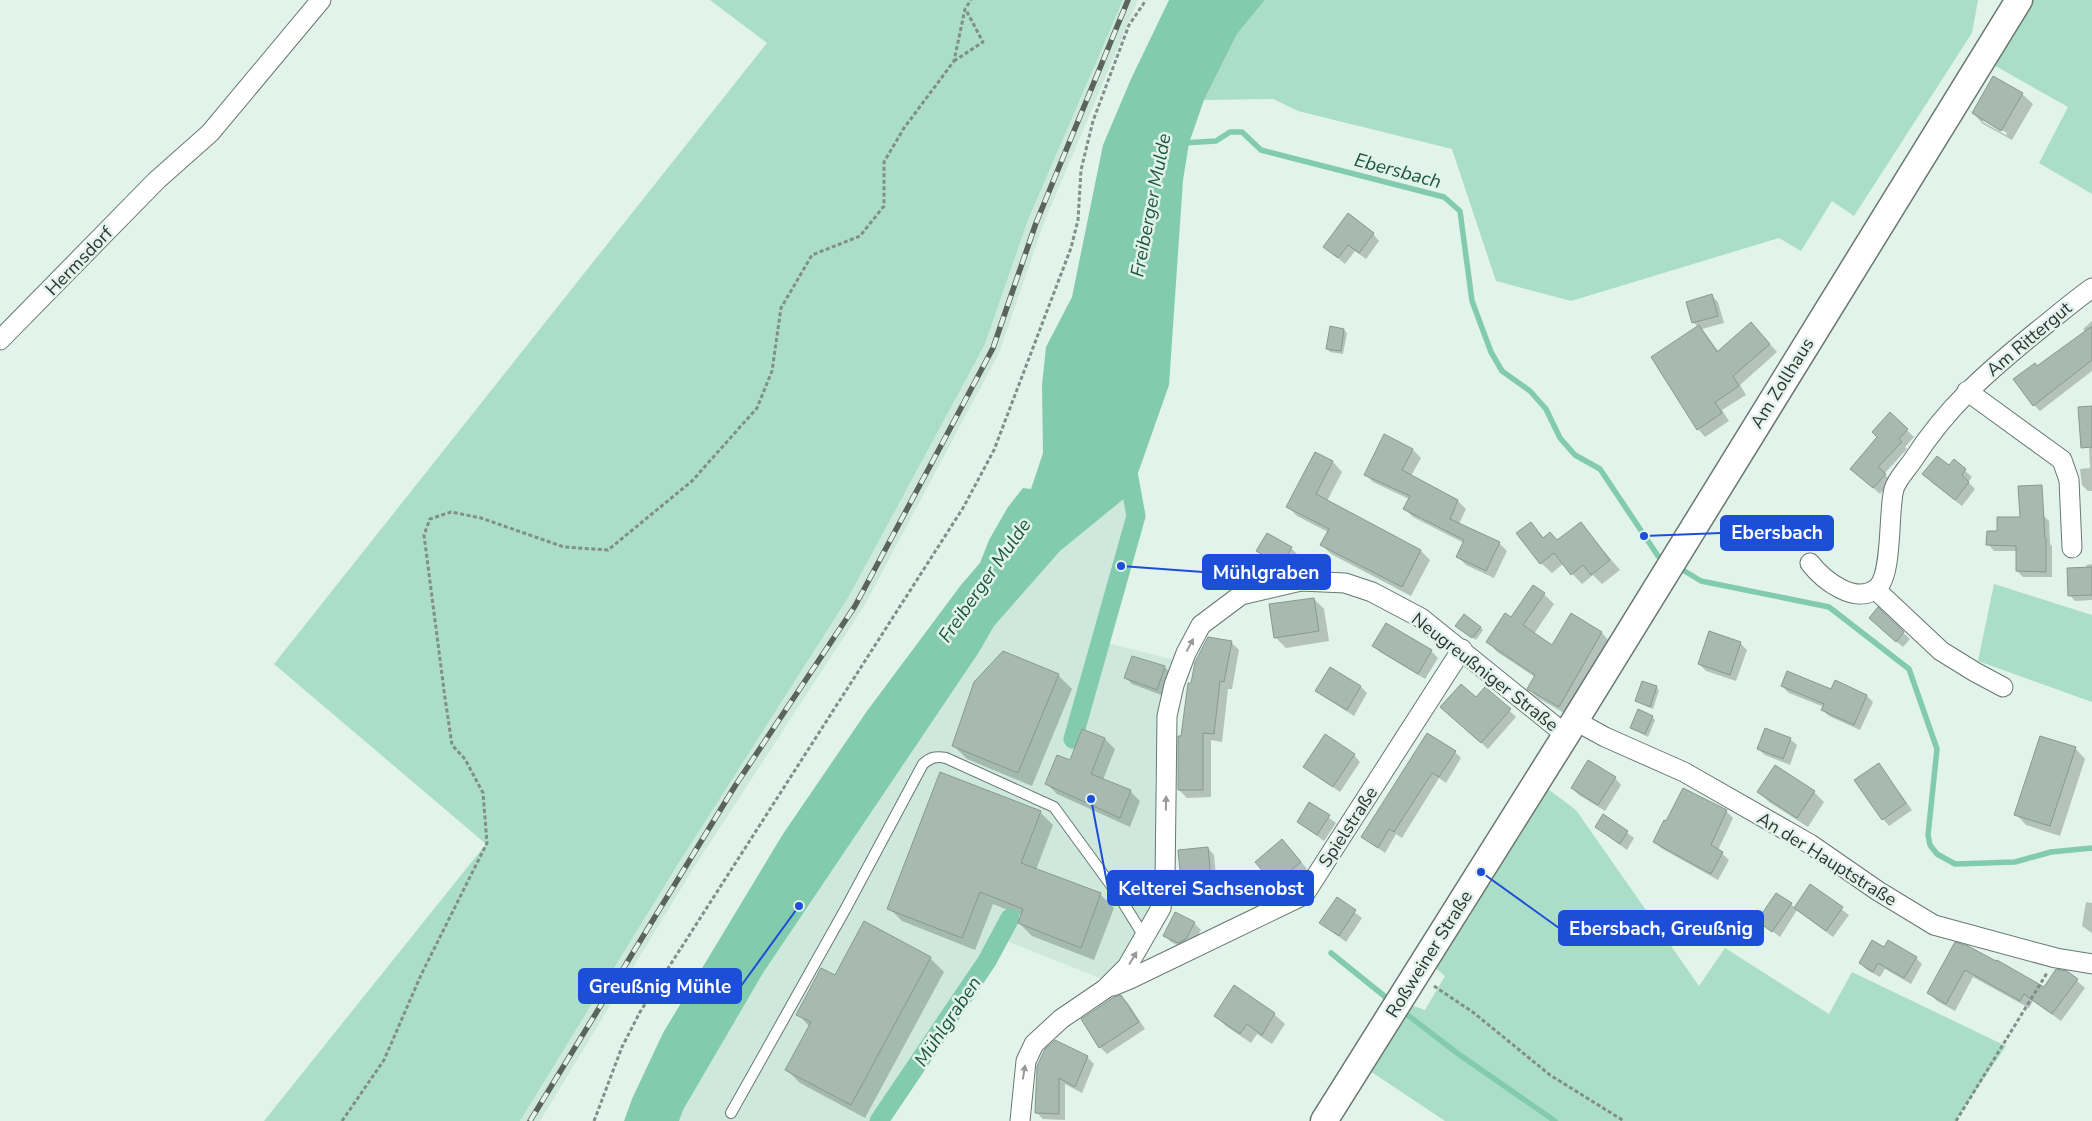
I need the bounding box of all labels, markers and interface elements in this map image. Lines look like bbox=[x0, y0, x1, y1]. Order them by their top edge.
water label: Freiberger Mulde bbox=[1124, 131, 1178, 279]
water label: Ebersbach bbox=[1351, 147, 1444, 195]
street label: Hermsdorf bbox=[40, 221, 119, 301]
street label: Am Rittergut bbox=[1981, 296, 2077, 382]
street label: Am Zollhaus bbox=[1745, 333, 1819, 433]
water label: Freiberger Mulde bbox=[932, 513, 1037, 648]
callout: Ebersbach bbox=[1721, 516, 1833, 550]
text: Ebersbach bbox=[1731, 520, 1823, 546]
callout: Mühlgraben bbox=[1203, 555, 1330, 589]
text: Mühlgraben bbox=[1213, 560, 1319, 586]
street label: Neugreußniger Straße bbox=[1407, 607, 1563, 737]
one-way arrow bbox=[1186, 637, 1194, 652]
street label: Spielstraße bbox=[1313, 782, 1383, 872]
one-way arrow bbox=[1162, 795, 1170, 811]
street label: An der Hauptstraße bbox=[1753, 806, 1901, 912]
callout: Kelterei Sachsenobst bbox=[1108, 871, 1313, 905]
text: Kelterei Sachsenobst bbox=[1118, 876, 1304, 902]
street label: Roßweiner Straße bbox=[1380, 886, 1478, 1022]
callout: Ebersbach, Greußnig bbox=[1559, 911, 1763, 945]
text: Ebersbach, Greußnig bbox=[1569, 916, 1753, 942]
one-way arrow bbox=[1128, 951, 1137, 964]
callout: Greußnig Mühle bbox=[579, 969, 741, 1003]
water label: Mühlgraben bbox=[908, 972, 987, 1072]
text: Greußnig Mühle bbox=[589, 974, 731, 1000]
one-way arrow bbox=[1020, 1064, 1028, 1080]

